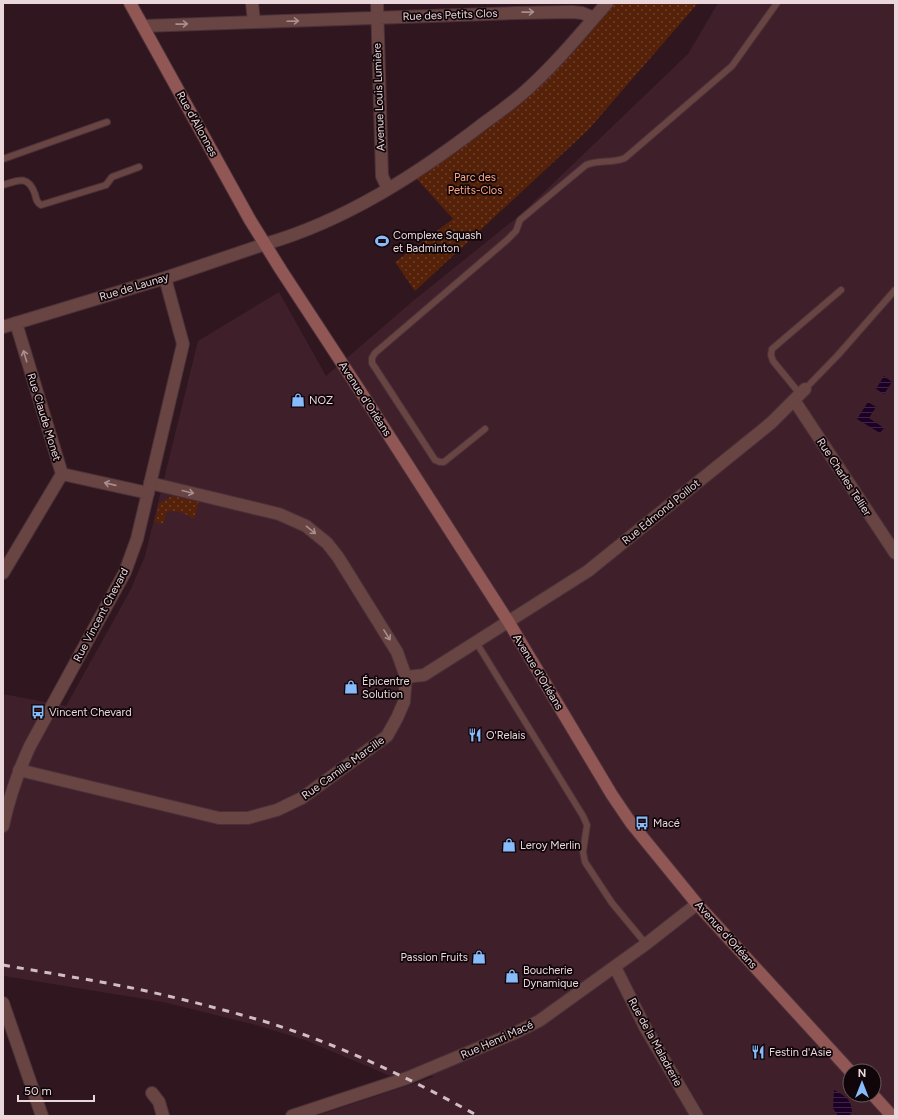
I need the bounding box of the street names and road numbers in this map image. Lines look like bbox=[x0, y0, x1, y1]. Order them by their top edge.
street label: Rue des Petits Clos bbox=[402, 7, 498, 23]
street label: Avenue Louis Lumière bbox=[371, 43, 387, 151]
street label: Rue d'Allonnes bbox=[174, 89, 220, 159]
street label: Rue de Launay bbox=[98, 270, 170, 304]
street label: Avenue d'Orléans bbox=[336, 359, 394, 439]
street label: Rue Claude Monet bbox=[24, 372, 64, 462]
street label: Rue Charles Tellier bbox=[814, 436, 874, 518]
street label: Rue Edmond Poillot bbox=[619, 477, 703, 547]
street label: Rue Vincent Chevard bbox=[71, 566, 131, 664]
street label: Avenue d'Orléans bbox=[510, 632, 566, 712]
street label: Rue Camille Marcille bbox=[299, 734, 387, 802]
street label: Avenue d'Orléans bbox=[692, 899, 760, 971]
street label: Rue de la Maladrerie bbox=[625, 996, 685, 1088]
street label: Rue Henri Macé bbox=[459, 1018, 535, 1062]

